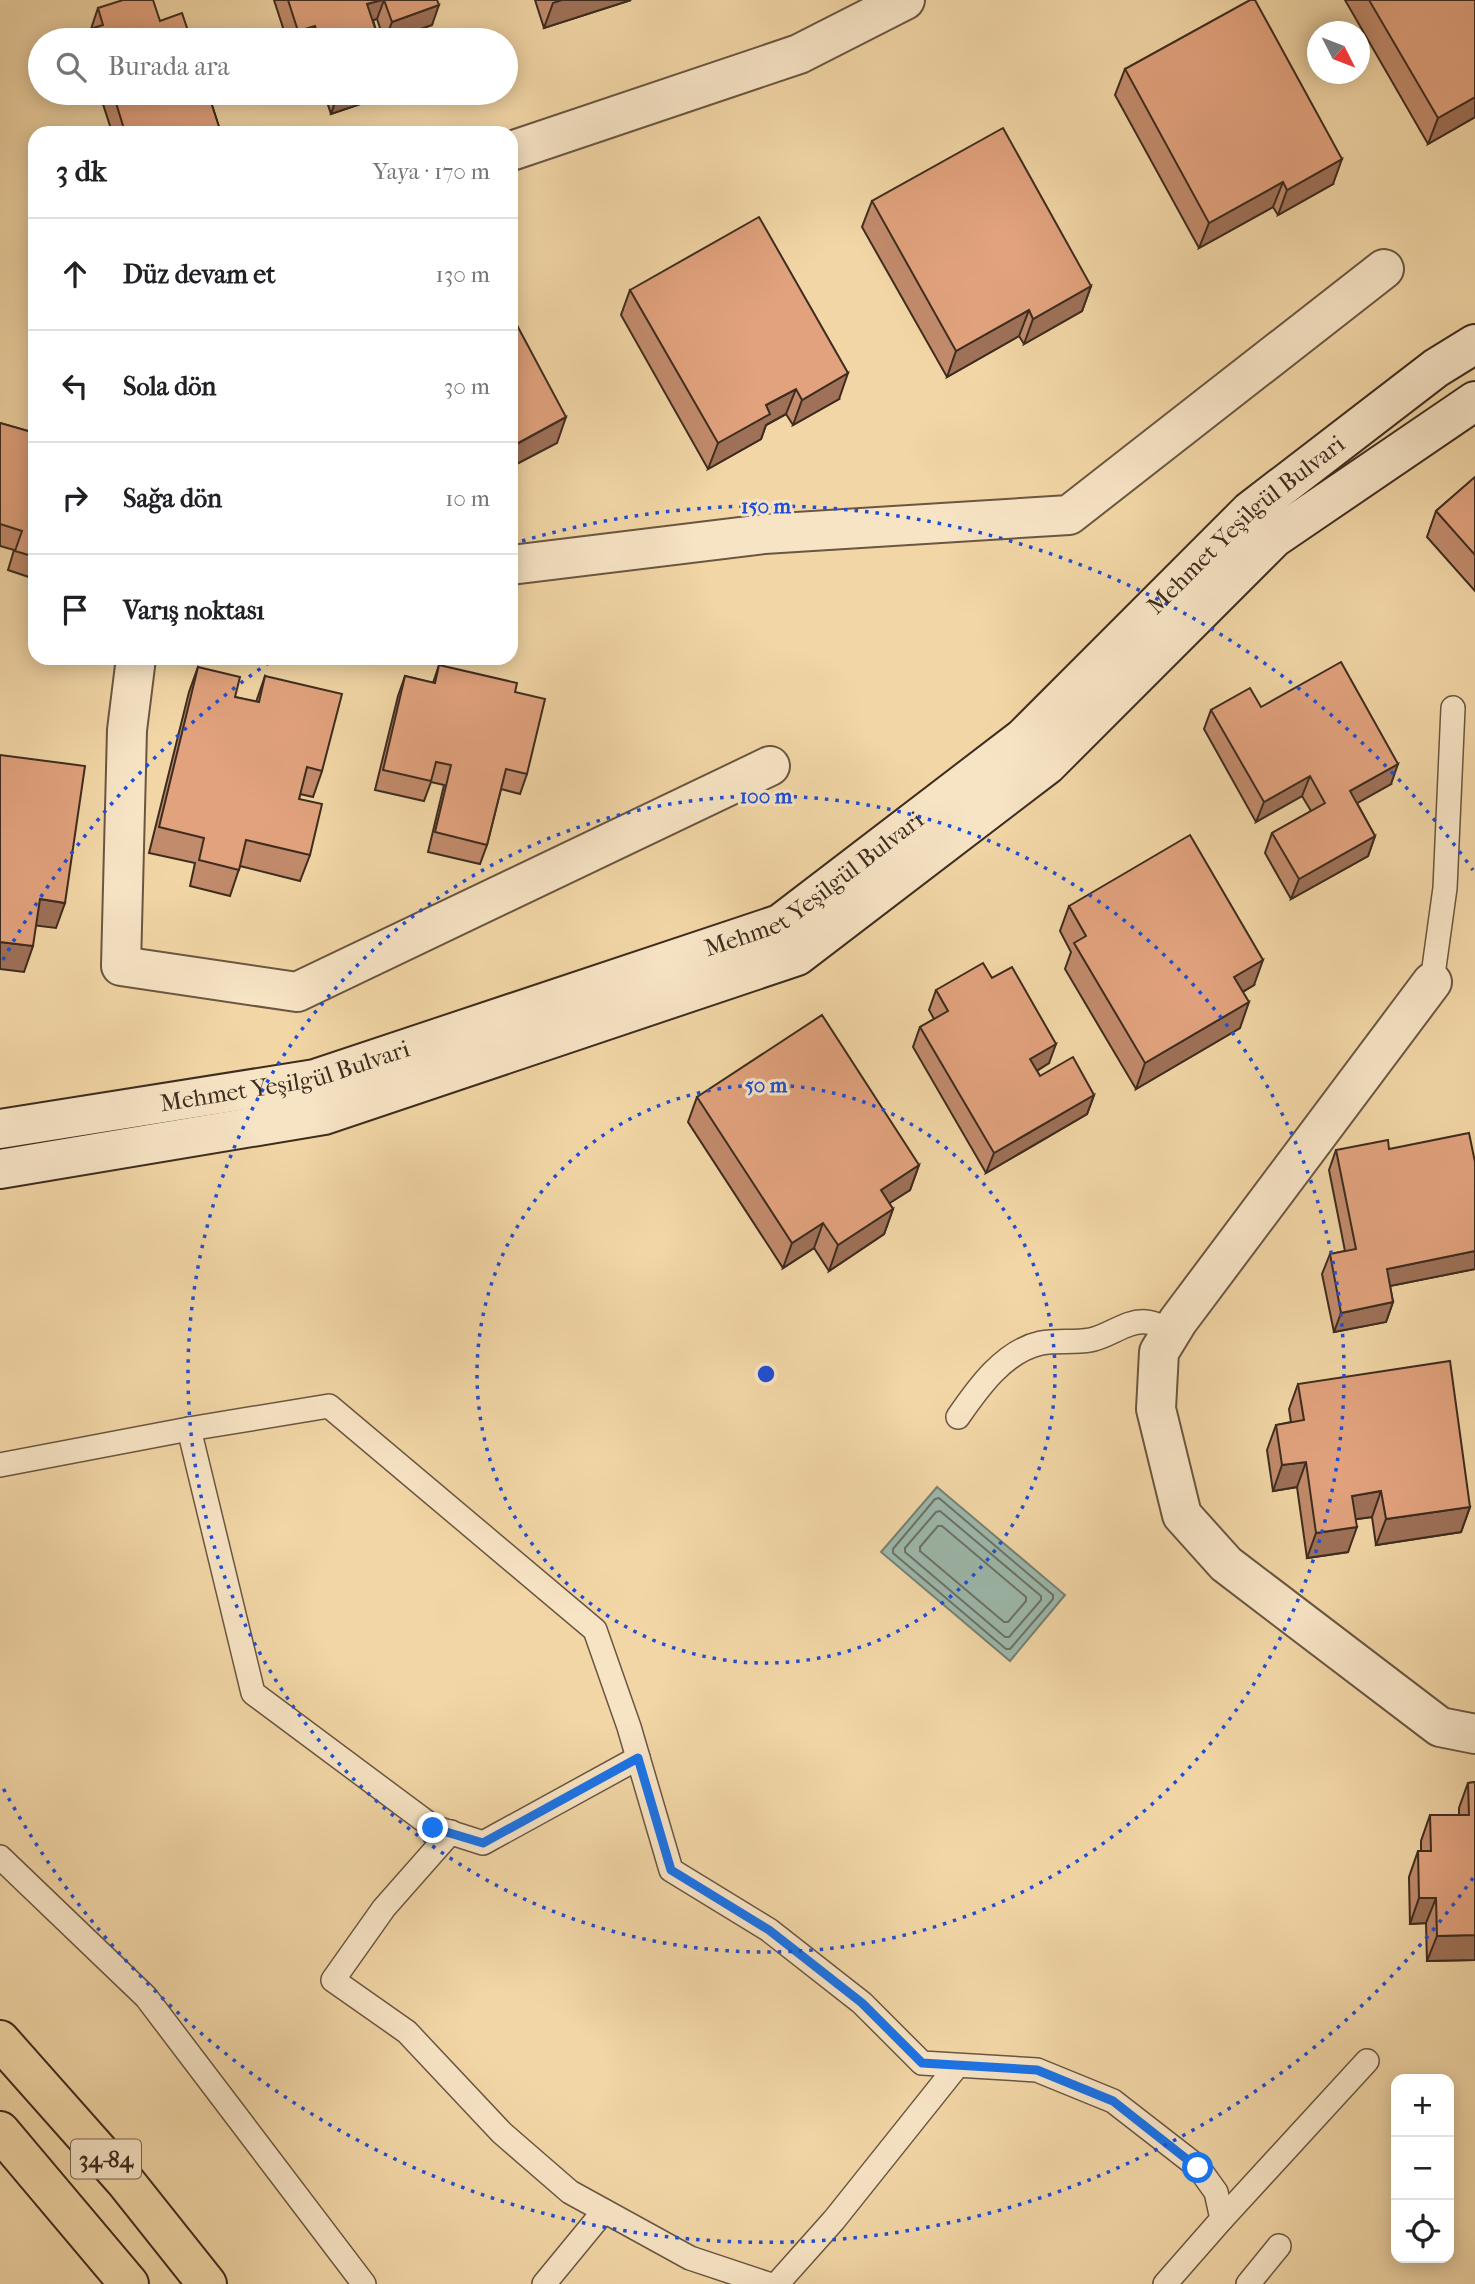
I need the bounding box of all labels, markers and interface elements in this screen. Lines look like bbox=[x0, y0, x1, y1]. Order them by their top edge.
north arrow bbox=[1307, 21, 1370, 84]
search box bbox=[28, 28, 518, 105]
icon: search bbox=[52, 48, 90, 86]
text: Burada ara bbox=[108, 51, 230, 82]
text: 3 dk bbox=[56, 154, 107, 189]
text: Yaya · 170 m bbox=[373, 158, 490, 185]
icon: ahead bbox=[56, 255, 94, 293]
text: Düz devam et bbox=[123, 259, 276, 290]
text: 130 m bbox=[436, 261, 490, 288]
icon: left bbox=[56, 367, 94, 405]
text: Sola dön bbox=[123, 371, 216, 402]
text: 30 m bbox=[444, 373, 490, 400]
street label: Mehmet Yeşilgül Bulvari bbox=[1141, 429, 1350, 620]
icon: right bbox=[56, 479, 94, 517]
text: Sağa dön bbox=[123, 483, 222, 514]
text: 10 m bbox=[445, 485, 490, 512]
text: 150 m bbox=[741, 494, 792, 518]
icon: arrive bbox=[56, 591, 94, 629]
text: Varış noktası bbox=[123, 595, 264, 626]
text: 100 m bbox=[740, 784, 793, 808]
street label: Mehmet Yeşilgül Bulvari bbox=[701, 806, 929, 962]
street label: Mehmet Yeşilgül Bulvari bbox=[158, 1034, 413, 1117]
text: 50 m bbox=[745, 1073, 788, 1097]
centre of rings bbox=[754, 1362, 778, 1386]
route end bbox=[417, 1812, 448, 1843]
map controls bbox=[1391, 2074, 1454, 2263]
button: + bbox=[1391, 2074, 1454, 2137]
button: − bbox=[1391, 2137, 1454, 2200]
road number: 34-84 bbox=[71, 2140, 141, 2178]
route start bbox=[1182, 2152, 1213, 2183]
button: locate bbox=[1391, 2200, 1454, 2263]

